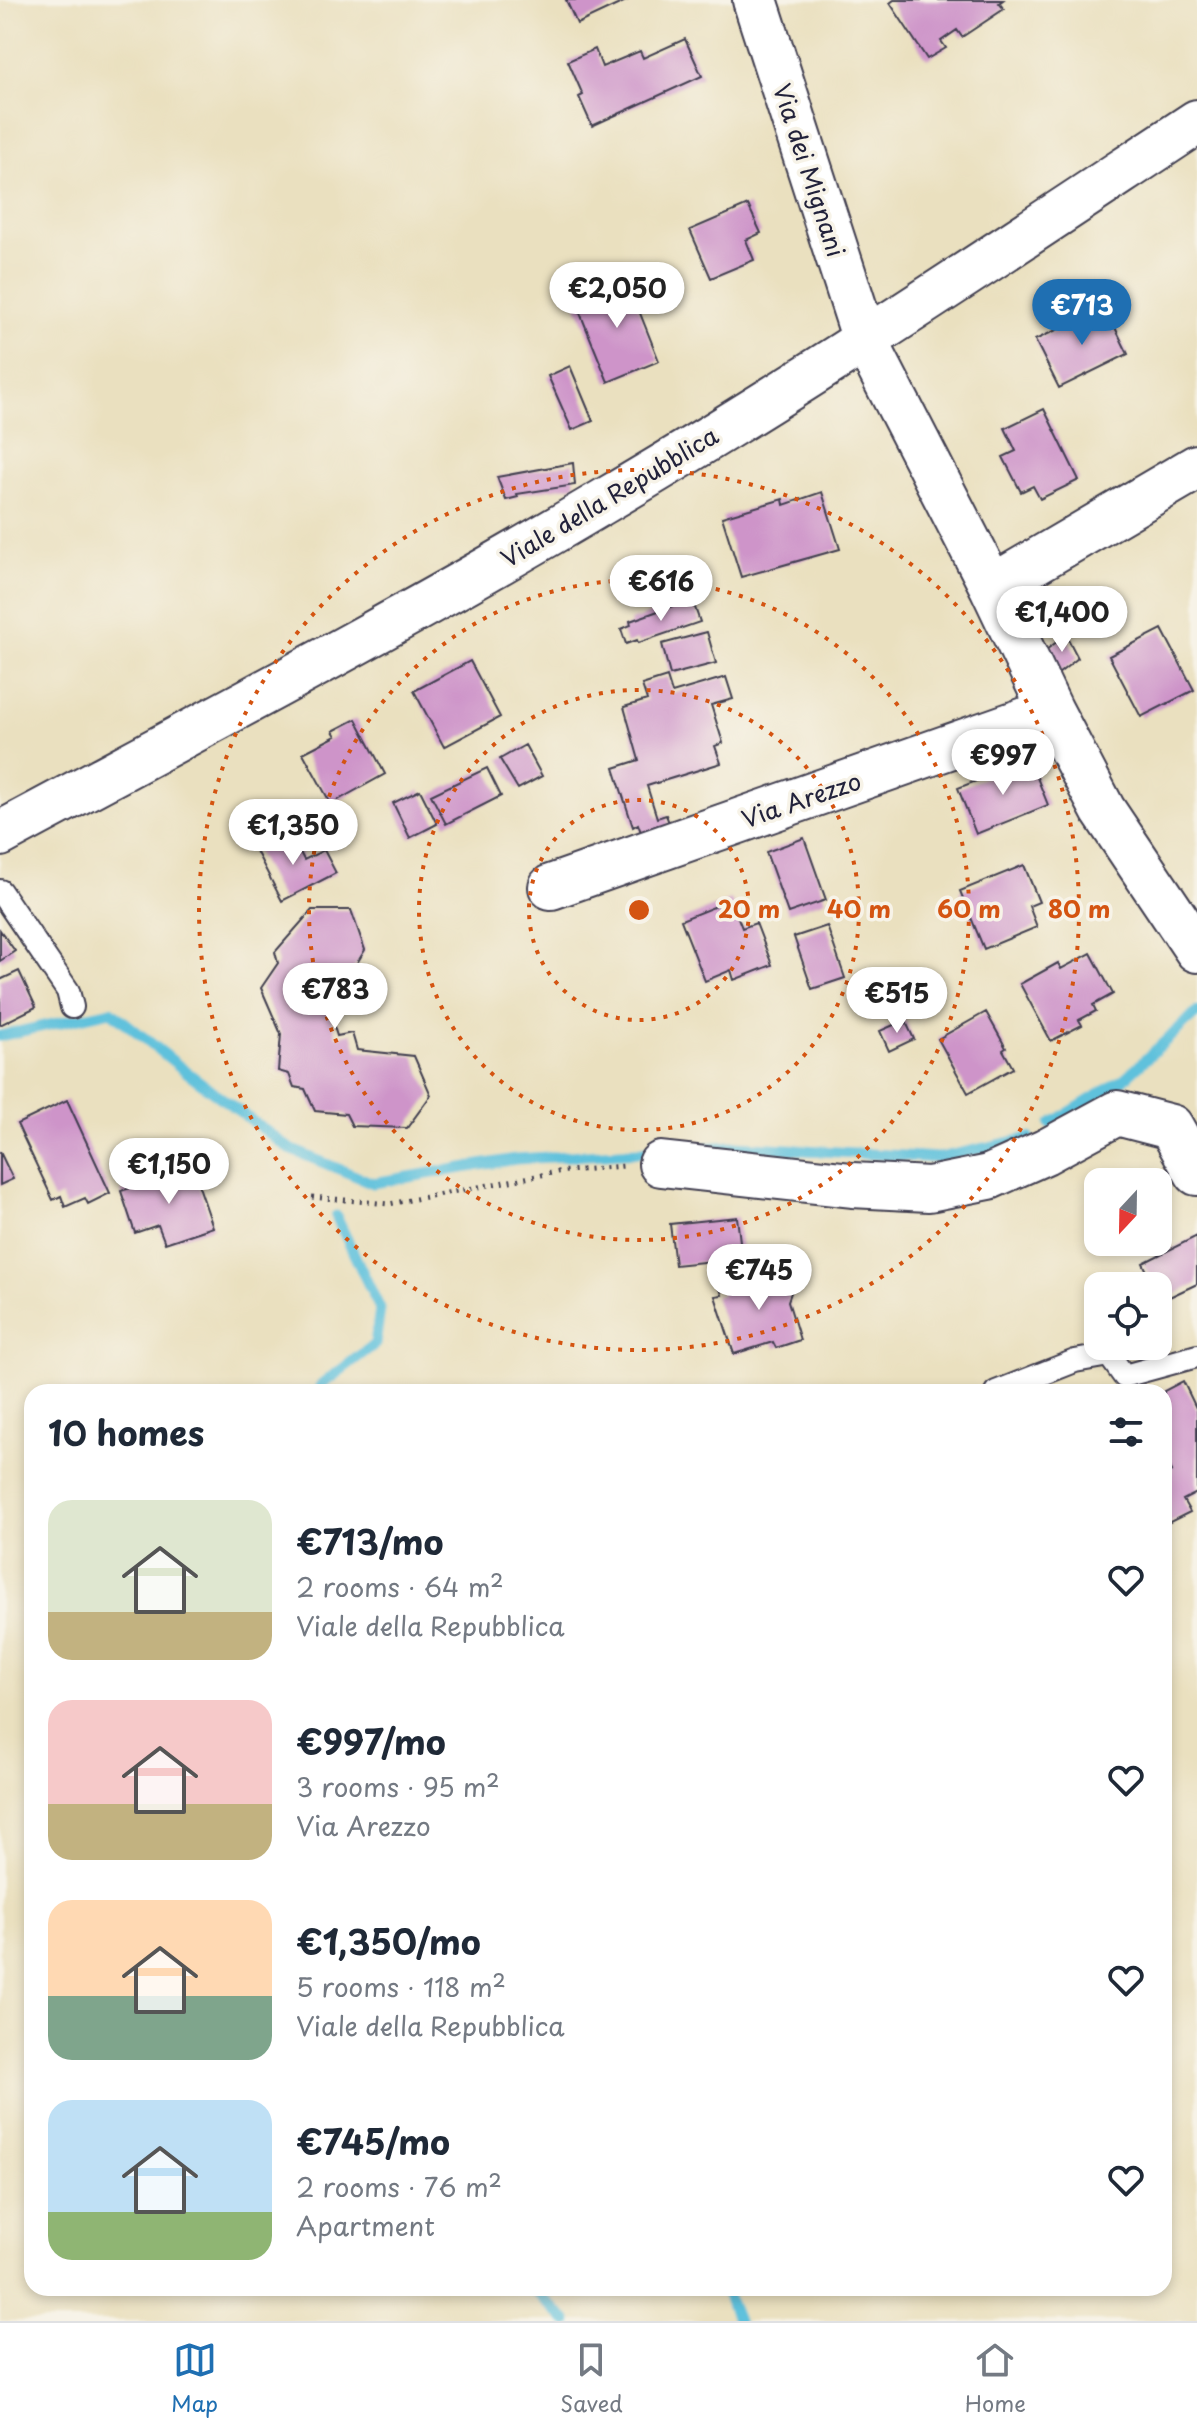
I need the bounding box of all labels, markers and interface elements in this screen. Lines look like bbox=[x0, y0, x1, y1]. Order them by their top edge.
street label: Via dei Mignani bbox=[765, 79, 855, 261]
pin: €2,050 bbox=[552, 262, 682, 330]
text: €2,050 bbox=[567, 268, 667, 307]
pin: €713 bbox=[1035, 279, 1129, 347]
text: €713 bbox=[1050, 285, 1114, 324]
street label: Viale della Repubblica bbox=[493, 417, 725, 575]
pin: €616 bbox=[614, 555, 708, 623]
text: €616 bbox=[628, 561, 694, 600]
pin: €1,400 bbox=[997, 586, 1127, 654]
text: €1,400 bbox=[1014, 592, 1110, 631]
pin: €997 bbox=[956, 729, 1050, 797]
text: €997 bbox=[970, 735, 1036, 774]
street label: Via Arezzo bbox=[736, 762, 866, 836]
pin: €1,350 bbox=[228, 799, 358, 867]
text: €1,350 bbox=[247, 805, 339, 844]
text: 20 m bbox=[718, 890, 780, 926]
text: 40 m bbox=[827, 890, 891, 926]
text: 60 m bbox=[937, 890, 1001, 926]
text: 80 m bbox=[1048, 890, 1110, 926]
centre of rings bbox=[625, 896, 653, 924]
pin: €783 bbox=[288, 963, 382, 1031]
pin: €515 bbox=[850, 967, 944, 1035]
text: €783 bbox=[301, 969, 369, 1008]
text: €515 bbox=[864, 973, 930, 1012]
pin: €1,150 bbox=[104, 1138, 234, 1206]
text: €1,150 bbox=[127, 1144, 211, 1183]
north arrow bbox=[1084, 1168, 1172, 1256]
map controls bbox=[1084, 1168, 1172, 1360]
pin: €745 bbox=[712, 1244, 806, 1312]
text: €745 bbox=[725, 1250, 793, 1289]
button: locate bbox=[1084, 1272, 1172, 1360]
text: 10 homes bbox=[48, 1406, 204, 1458]
icon: filters bbox=[1104, 1410, 1148, 1454]
text: €713/mo bbox=[296, 1515, 443, 1567]
icon: home bbox=[112, 1532, 208, 1628]
icon: heart bbox=[1104, 1558, 1148, 1602]
text: 2 rooms · 64 m² bbox=[296, 1567, 504, 1606]
text: Viale della Repubblica bbox=[296, 1606, 565, 1645]
text: €997/mo bbox=[296, 1715, 446, 1767]
icon: home bbox=[112, 1732, 208, 1828]
icon: heart bbox=[1104, 1758, 1148, 1802]
text: 3 rooms · 95 m² bbox=[296, 1767, 500, 1806]
text: Via Arezzo bbox=[296, 1806, 431, 1845]
text: €1,350/mo bbox=[296, 1915, 481, 1967]
icon: home bbox=[112, 1932, 208, 2028]
icon: heart bbox=[1104, 1958, 1148, 2002]
text: 5 rooms · 118 m² bbox=[296, 1967, 506, 2006]
text: Viale della Repubblica bbox=[296, 2006, 565, 2045]
text: €745/mo bbox=[296, 2115, 450, 2167]
icon: home bbox=[112, 2132, 208, 2228]
icon: heart bbox=[1104, 2158, 1148, 2202]
text: 2 rooms · 76 m² bbox=[296, 2167, 502, 2206]
text: Apartment bbox=[296, 2206, 435, 2245]
tab: Map bbox=[171, 2338, 218, 2419]
tab: Saved bbox=[560, 2338, 623, 2419]
tab: Home bbox=[965, 2338, 1026, 2419]

